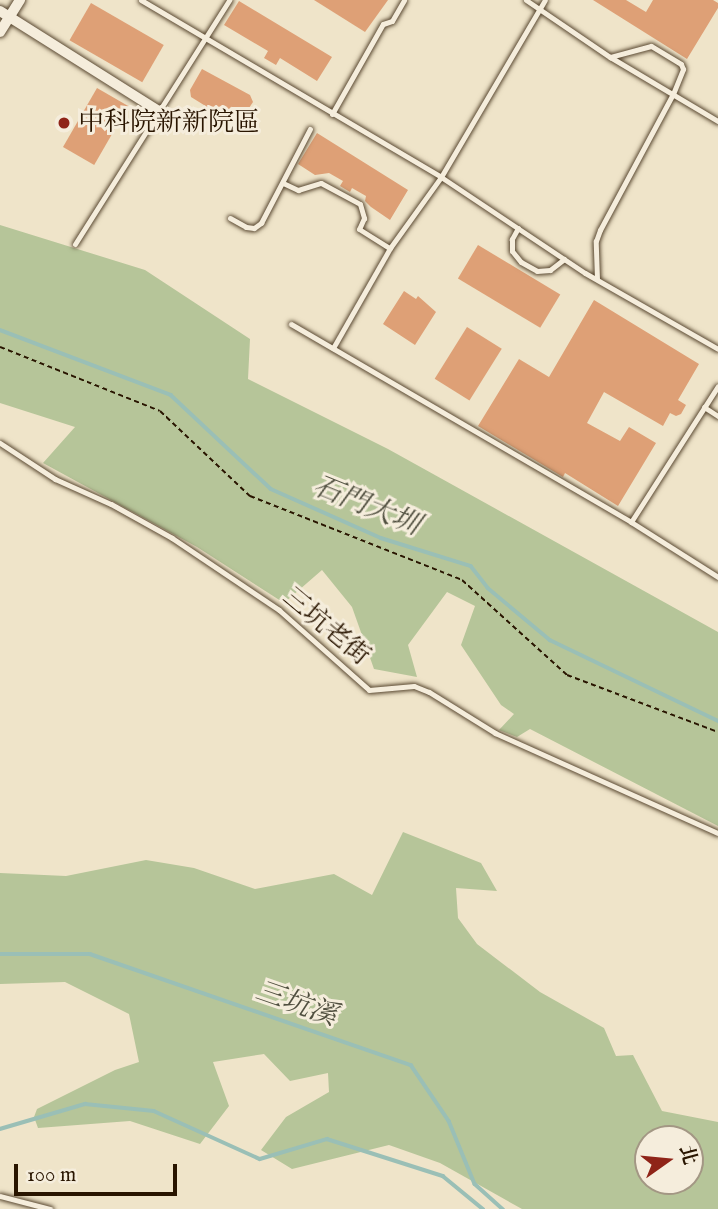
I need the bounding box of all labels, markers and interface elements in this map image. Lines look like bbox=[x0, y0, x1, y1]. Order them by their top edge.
place label: 中科院新新院區 bbox=[78, 107, 260, 139]
marker: 中科院新新院區 bbox=[56, 115, 72, 131]
water label: 石門大圳 bbox=[308, 470, 424, 544]
street label: 三坑老街 bbox=[276, 582, 376, 672]
water label: 三坑溪 bbox=[251, 975, 341, 1035]
north arrow bbox=[634, 1125, 704, 1195]
text: 北 bbox=[673, 1143, 701, 1167]
scale bar bbox=[18, 1150, 180, 1194]
text: 100 m bbox=[27, 1162, 76, 1189]

